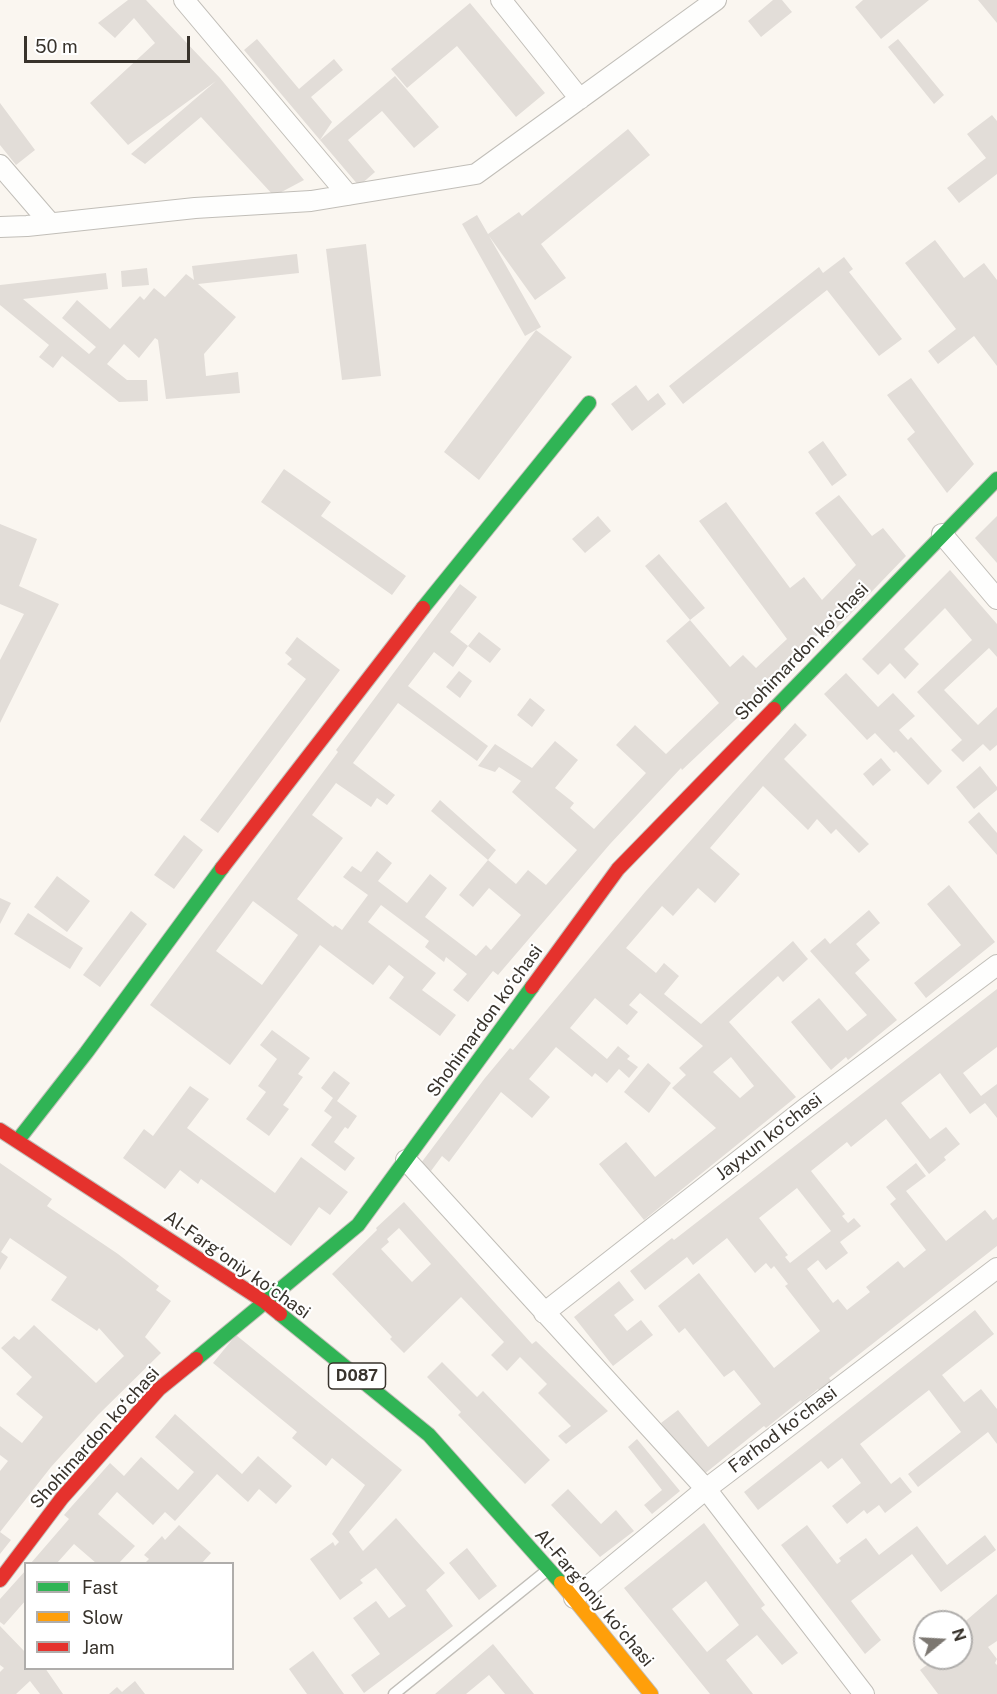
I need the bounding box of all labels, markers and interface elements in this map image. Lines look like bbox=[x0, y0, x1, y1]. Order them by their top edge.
scale bar bbox=[27, 24, 194, 62]
text: 50 m bbox=[35, 36, 78, 57]
street label: Shohimardon koʻchasi bbox=[731, 579, 873, 725]
street label: Shohimardon koʻchasi bbox=[423, 941, 547, 1101]
street label: Jayxun koʻchasi bbox=[712, 1089, 826, 1185]
street label: Al-Fargʻoniy koʻchasi bbox=[160, 1206, 314, 1324]
street label: Shohimardon koʻchasi bbox=[26, 1363, 164, 1513]
road number: D087 bbox=[328, 1363, 386, 1389]
street label: Farhod koʻchasi bbox=[724, 1382, 842, 1478]
street label: Al-Fargʻoniy koʻchasi bbox=[530, 1525, 658, 1671]
legend bbox=[24, 1562, 234, 1670]
text: Fast bbox=[82, 1577, 118, 1598]
text: Slow bbox=[82, 1607, 123, 1628]
north arrow bbox=[913, 1610, 973, 1670]
text: N bbox=[948, 1626, 970, 1644]
text: Jam bbox=[82, 1637, 115, 1658]

